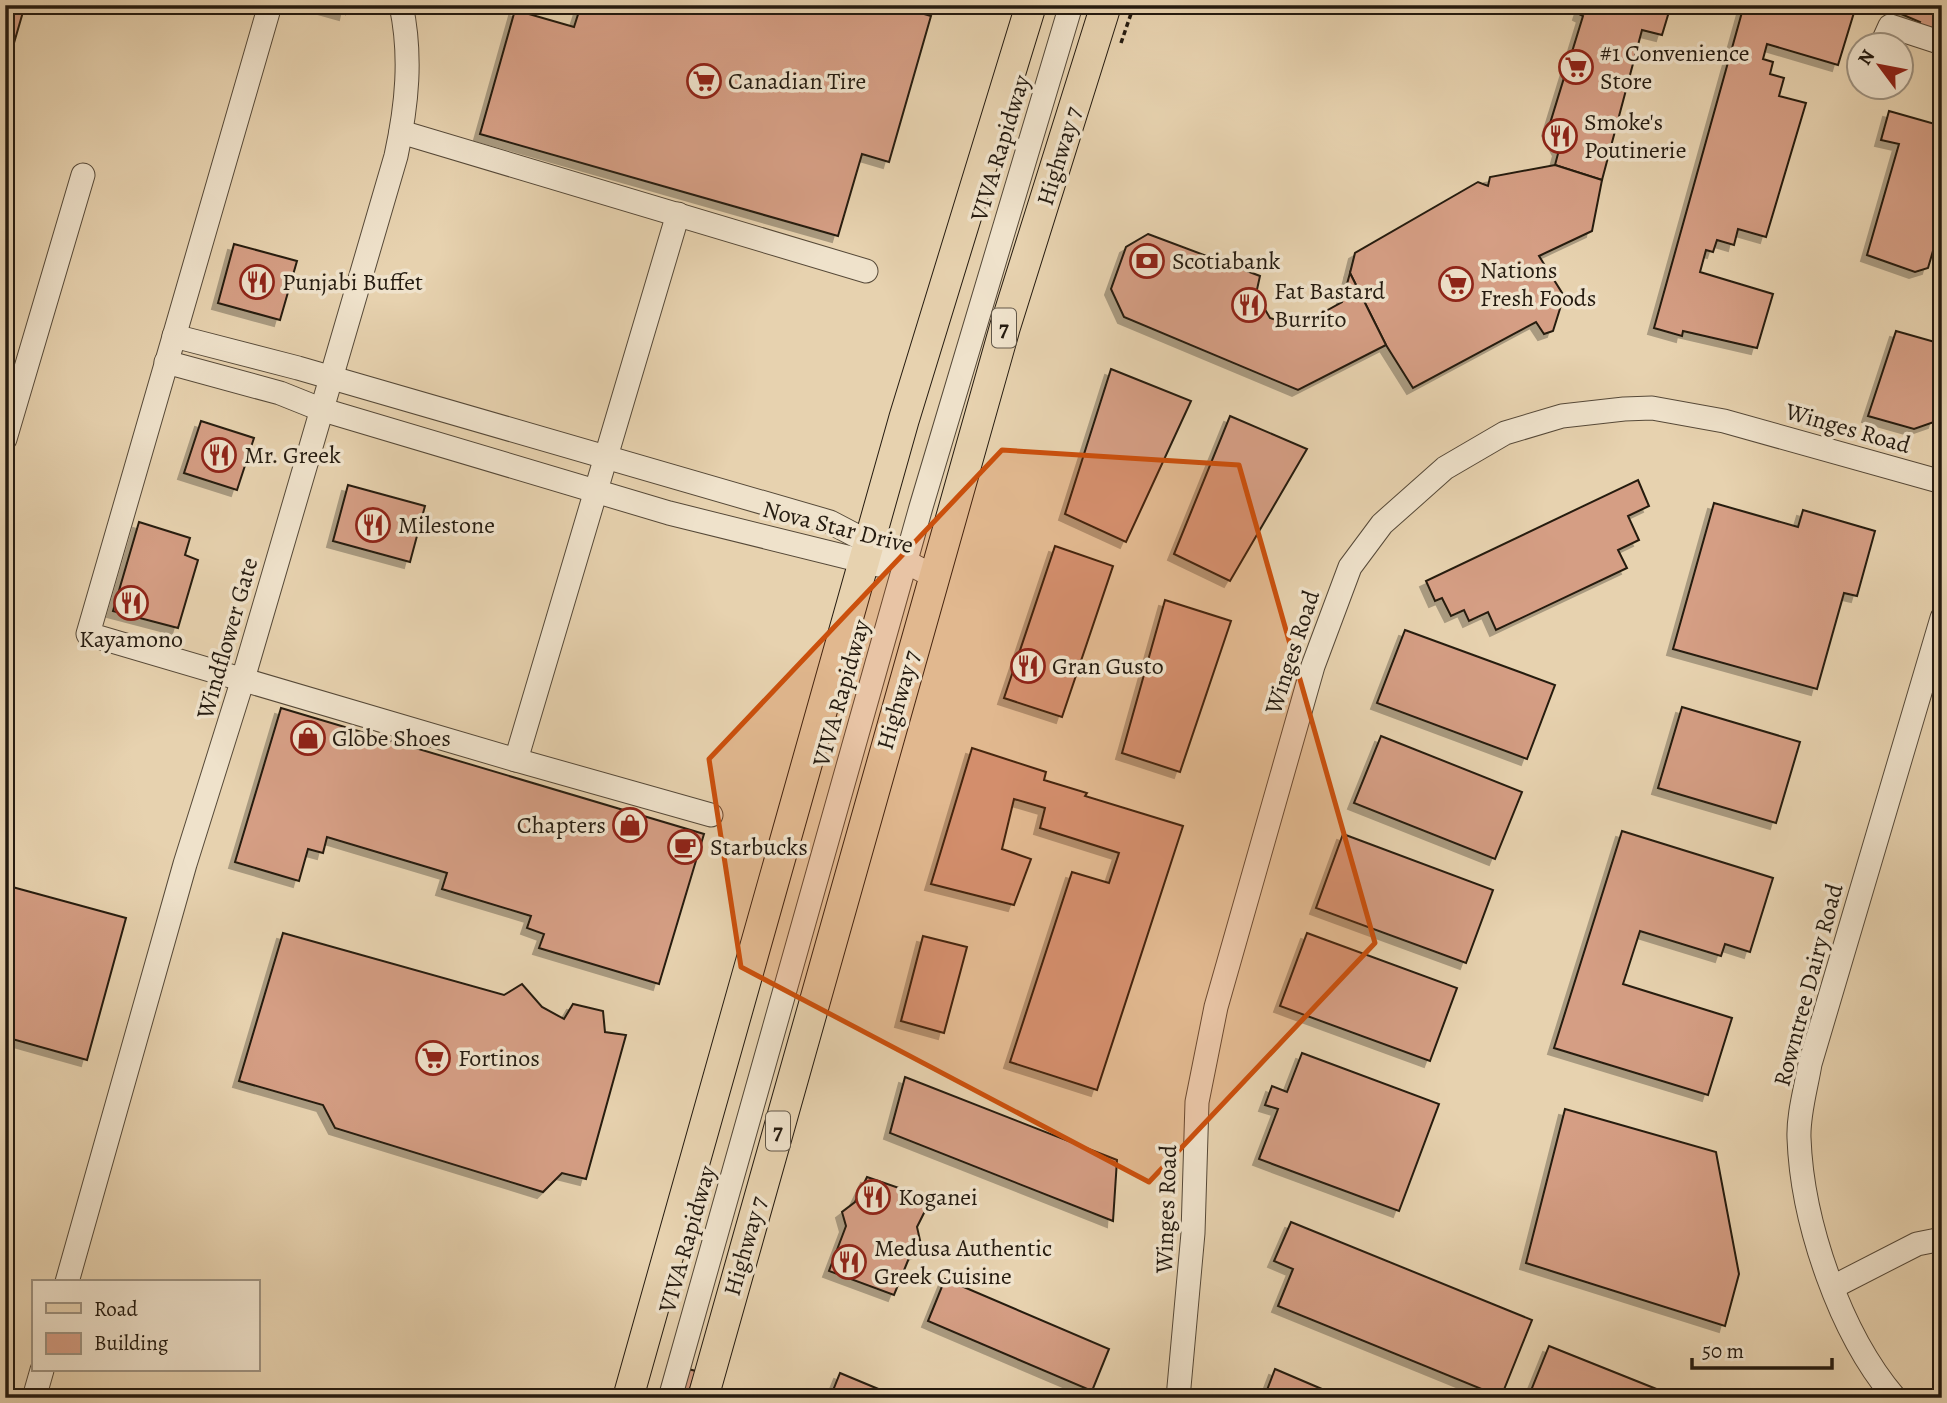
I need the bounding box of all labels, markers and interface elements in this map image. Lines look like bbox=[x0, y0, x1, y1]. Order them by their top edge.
north arrow bbox=[1846, 32, 1916, 102]
place label: #1 Convenience Store bbox=[1600, 37, 1750, 97]
text: N bbox=[1852, 45, 1881, 70]
supermarket icon: #1 Convenience Store bbox=[1557, 48, 1595, 86]
supermarket icon: Canadian Tire bbox=[685, 62, 723, 100]
place label: Canadian Tire bbox=[728, 65, 866, 97]
street label: VIVA Rapidway bbox=[962, 71, 1038, 226]
street label: Highway 7 bbox=[1029, 102, 1089, 209]
place label: Smoke's Poutinerie bbox=[1584, 106, 1686, 166]
restaurant icon: Smoke's Poutinerie bbox=[1541, 117, 1579, 155]
bank icon: Scotiabank bbox=[1128, 242, 1166, 280]
place label: Scotiabank bbox=[1172, 245, 1280, 277]
place label: Nations Fresh Foods bbox=[1480, 254, 1596, 314]
restaurant icon: Punjabi Buffet bbox=[238, 263, 276, 301]
supermarket icon: Nations Fresh Foods bbox=[1437, 265, 1475, 303]
place label: Punjabi Buffet bbox=[282, 266, 423, 298]
place label: Fat Bastard Burrito bbox=[1274, 275, 1385, 335]
restaurant icon: Fat Bastard Burrito bbox=[1230, 286, 1268, 324]
road number: 7 bbox=[992, 308, 1016, 348]
street label: Winges Road bbox=[1781, 395, 1914, 461]
restaurant icon: Mr. Greek bbox=[200, 436, 238, 474]
place label: Mr. Greek bbox=[244, 439, 341, 471]
street label: Nova Star Drive bbox=[759, 493, 917, 561]
restaurant icon: Milestone bbox=[354, 506, 392, 544]
place label: Milestone bbox=[398, 509, 495, 541]
street label: Windflower Gate bbox=[188, 554, 265, 723]
restaurant icon: Kayamono bbox=[112, 584, 150, 622]
street label: Winges Road bbox=[1257, 586, 1327, 719]
street label: VIVA Rapidway bbox=[804, 616, 877, 771]
place label: Kayamono bbox=[79, 623, 183, 655]
street label: Highway 7 bbox=[869, 646, 928, 753]
restaurant icon: Gran Gusto bbox=[1009, 647, 1047, 685]
place label: Gran Gusto bbox=[1052, 650, 1164, 682]
shop icon: Globe Shoes bbox=[289, 719, 327, 757]
place label: Globe Shoes bbox=[332, 722, 451, 754]
shop icon: Chapters bbox=[611, 806, 649, 844]
place label: Chapters bbox=[517, 809, 606, 841]
cafe icon: Starbucks bbox=[666, 828, 704, 866]
place label: Starbucks bbox=[710, 831, 808, 863]
street label: Rowntree Dairy Road bbox=[1766, 880, 1850, 1090]
supermarket icon: Fortinos bbox=[414, 1039, 452, 1077]
place label: Fortinos bbox=[458, 1042, 540, 1074]
road number: 7 bbox=[766, 1112, 790, 1150]
street label: Winges Road bbox=[1148, 1144, 1184, 1275]
street label: VIVA Rapidway bbox=[650, 1162, 723, 1317]
restaurant icon: Koganei bbox=[854, 1178, 892, 1216]
place label: Koganei bbox=[898, 1181, 978, 1213]
street label: Highway 7 bbox=[716, 1192, 775, 1299]
place label: Medusa Authentic Greek Cuisine bbox=[874, 1232, 1052, 1292]
restaurant icon: Medusa Authentic Greek Cuisine bbox=[830, 1243, 868, 1281]
legend bbox=[32, 1280, 259, 1372]
text: Road bbox=[94, 1295, 138, 1323]
scale bar bbox=[1692, 1326, 1832, 1370]
text: Building bbox=[94, 1329, 169, 1357]
text: 50 m bbox=[1702, 1337, 1744, 1365]

